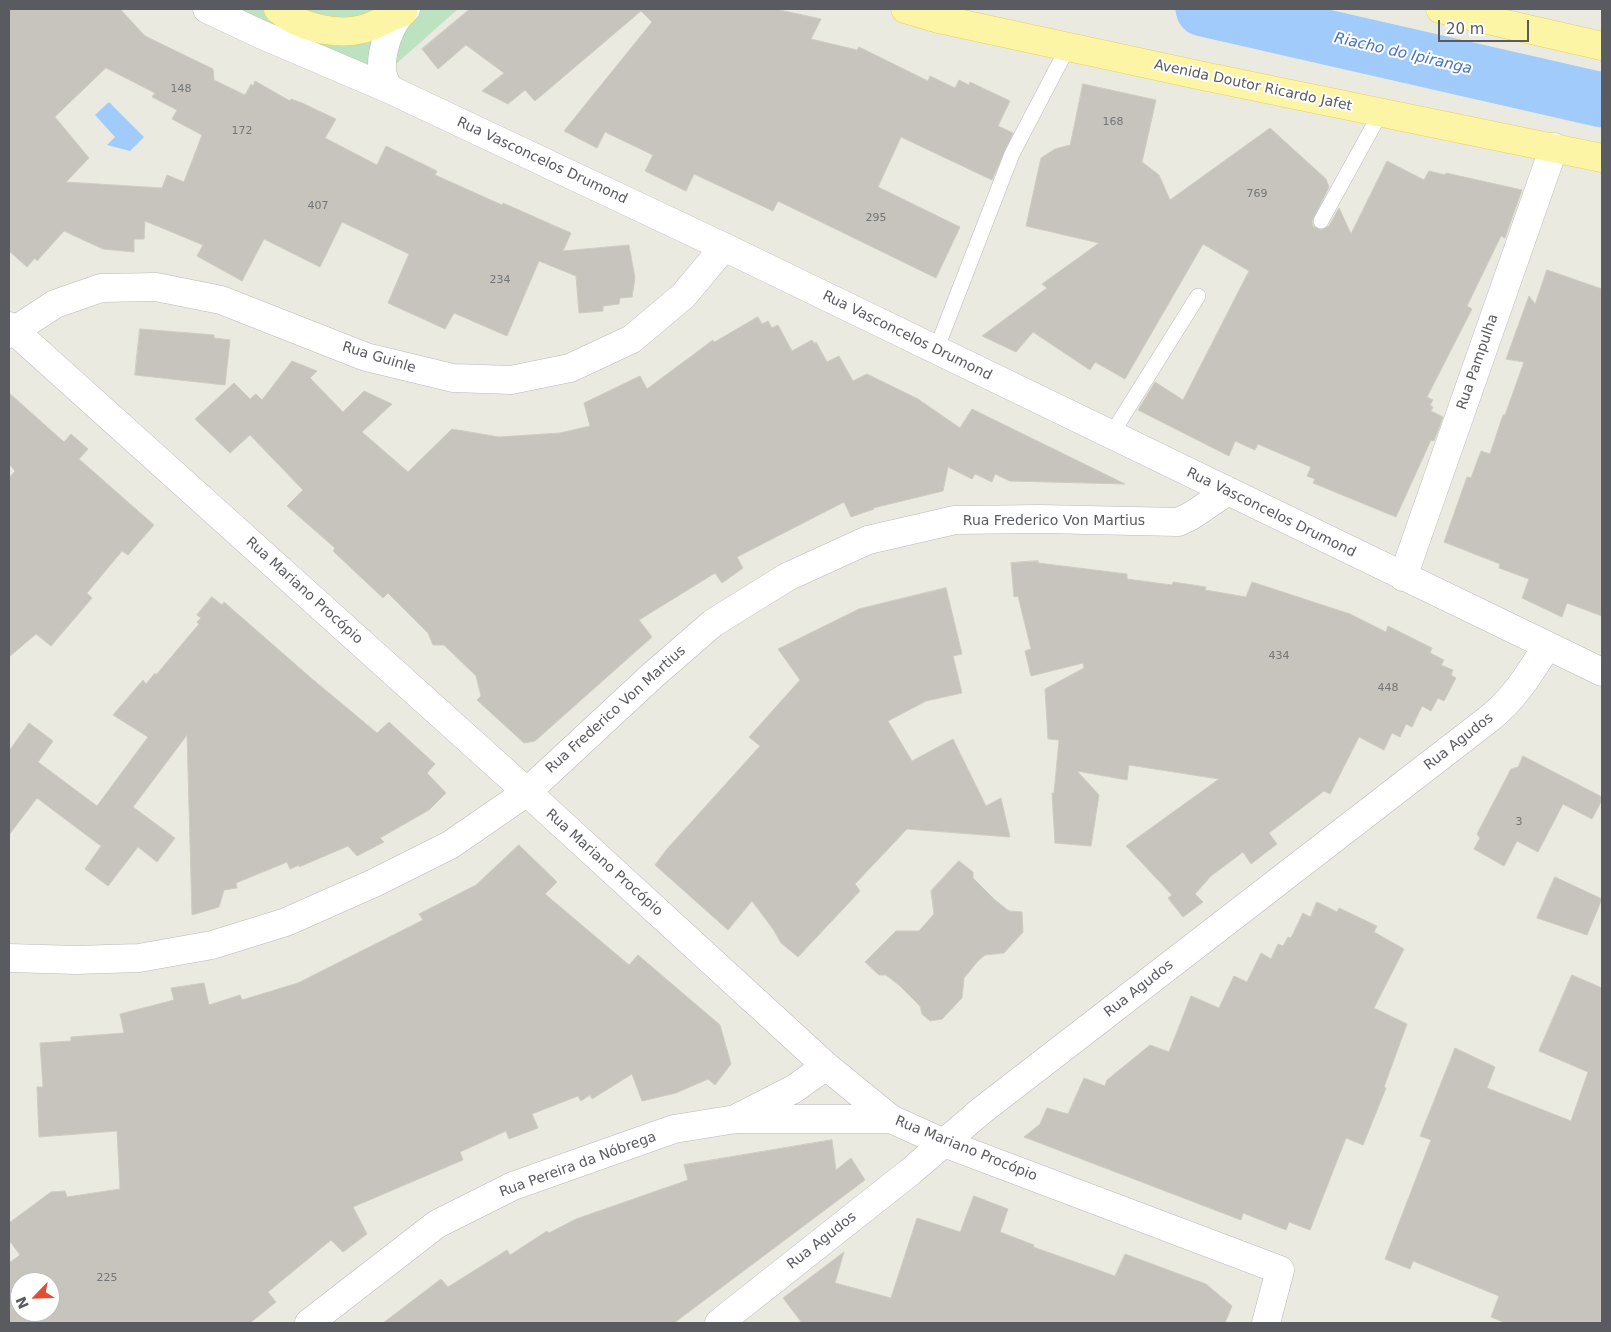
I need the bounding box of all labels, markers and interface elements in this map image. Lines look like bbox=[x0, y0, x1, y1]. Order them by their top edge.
scale bar bbox=[1441, 10, 1532, 42]
text: 20 m bbox=[1446, 20, 1484, 38]
water label: Riacho do Ipiranga bbox=[1332, 29, 1474, 79]
street label: Avenida Doutor Ricardo Jafet bbox=[1153, 57, 1353, 115]
house number: 148 bbox=[171, 82, 191, 96]
street label: Rua Vasconcelos Drumond bbox=[454, 114, 630, 208]
house number: 168 bbox=[1103, 115, 1123, 129]
house number: 172 bbox=[232, 124, 252, 138]
house number: 769 bbox=[1247, 187, 1267, 201]
house number: 407 bbox=[308, 199, 328, 213]
house number: 295 bbox=[866, 211, 886, 225]
house number: 234 bbox=[490, 273, 510, 287]
street label: Rua Vasconcelos Drumond bbox=[820, 288, 994, 384]
street label: Rua Pampulha bbox=[1454, 312, 1502, 412]
street label: Rua Guinle bbox=[340, 339, 418, 377]
street label: Rua Vasconcelos Drumond bbox=[1184, 465, 1358, 561]
street label: Rua Frederico Von Martius bbox=[963, 513, 1145, 529]
street label: Rua Mariano Procópio bbox=[242, 534, 366, 648]
street label: Rua Frederico Von Martius bbox=[543, 643, 689, 777]
house number: 434 bbox=[1269, 649, 1289, 663]
house number: 448 bbox=[1378, 681, 1398, 695]
street label: Rua Agudos bbox=[1421, 710, 1497, 774]
street label: Rua Mariano Procópio bbox=[542, 806, 666, 920]
house number: 3 bbox=[1516, 815, 1522, 829]
street label: Rua Agudos bbox=[1101, 957, 1177, 1021]
street label: Rua Mariano Procópio bbox=[893, 1113, 1039, 1185]
street label: Rua Pereira da Nóbrega bbox=[497, 1129, 659, 1201]
street label: Rua Agudos bbox=[784, 1209, 860, 1273]
house number: 225 bbox=[97, 1271, 117, 1285]
north arrow bbox=[10, 1272, 60, 1322]
text: N bbox=[13, 1294, 32, 1311]

